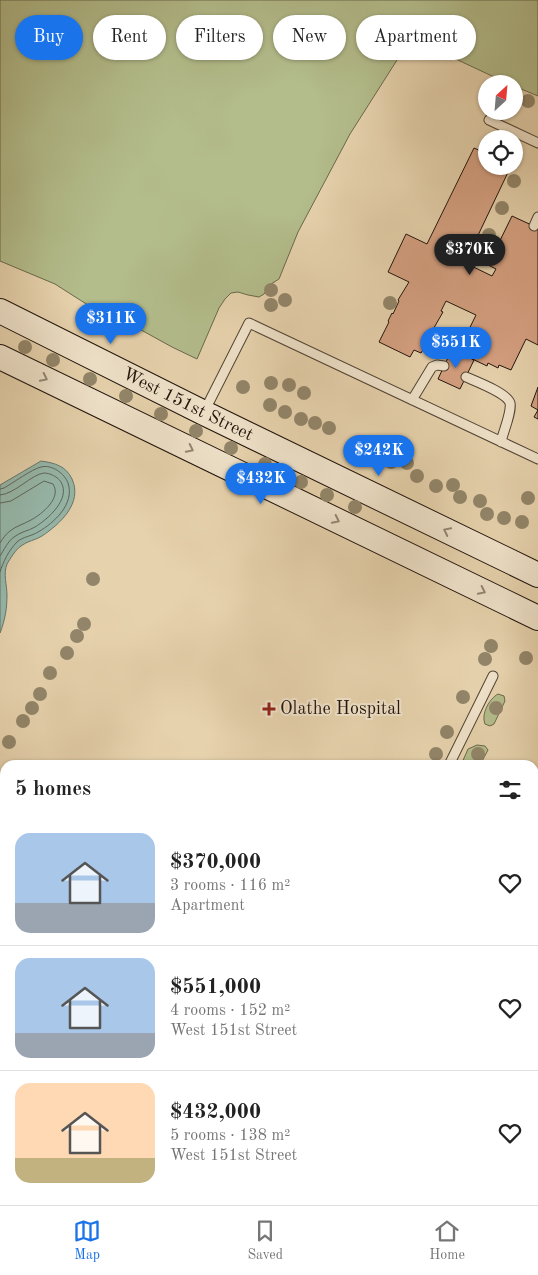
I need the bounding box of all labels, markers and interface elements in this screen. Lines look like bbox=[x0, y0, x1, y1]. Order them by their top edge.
chip: Buy bbox=[15, 15, 83, 60]
chip: Rent bbox=[93, 15, 166, 60]
chip: Filters bbox=[176, 15, 263, 60]
chip: New bbox=[273, 15, 346, 60]
chip: Apartment bbox=[356, 15, 476, 60]
north arrow bbox=[478, 75, 522, 120]
map controls bbox=[478, 75, 523, 175]
button: locate bbox=[478, 130, 523, 175]
pin: $370K bbox=[435, 234, 505, 276]
text: $370K bbox=[445, 242, 495, 258]
pin: $311K bbox=[76, 302, 146, 345]
text: $311K bbox=[86, 311, 136, 327]
pin: $551K bbox=[421, 326, 491, 369]
text: $551K bbox=[431, 335, 481, 351]
street label: West 151st Street bbox=[120, 365, 256, 444]
one-way arrow bbox=[39, 372, 48, 383]
pin: $242K bbox=[344, 434, 414, 477]
one-way arrow bbox=[185, 443, 194, 453]
text: $242K bbox=[354, 443, 404, 459]
pin: $432K bbox=[226, 462, 296, 505]
text: $432K bbox=[236, 471, 286, 487]
one-way arrow bbox=[331, 514, 340, 524]
one-way arrow bbox=[443, 527, 452, 537]
one-way arrow bbox=[477, 585, 486, 595]
place label: Olathe Hospital bbox=[280, 700, 401, 718]
marker: Olathe Hospital bbox=[262, 702, 276, 716]
icon: filters bbox=[496, 776, 524, 804]
text: 5 homes bbox=[15, 779, 91, 800]
text: $370,000 bbox=[170, 852, 261, 873]
icon: home bbox=[55, 853, 115, 913]
icon: heart bbox=[496, 869, 524, 897]
text: 3 rooms · 116 m² bbox=[170, 878, 290, 894]
text: Apartment bbox=[170, 898, 245, 914]
text: $551,000 bbox=[170, 977, 261, 998]
icon: home bbox=[55, 978, 115, 1038]
icon: heart bbox=[496, 994, 524, 1022]
text: 4 rooms · 152 m² bbox=[170, 1003, 290, 1019]
text: West 151st Street bbox=[170, 1023, 297, 1039]
text: $432,000 bbox=[170, 1102, 261, 1123]
icon: home bbox=[55, 1103, 115, 1163]
icon: heart bbox=[496, 1119, 524, 1147]
text: 5 rooms · 138 m² bbox=[170, 1128, 290, 1144]
text: West 151st Street bbox=[170, 1148, 297, 1164]
tab: Map bbox=[73, 1217, 101, 1264]
tab: Saved bbox=[247, 1217, 283, 1264]
tab: Home bbox=[429, 1217, 465, 1264]

